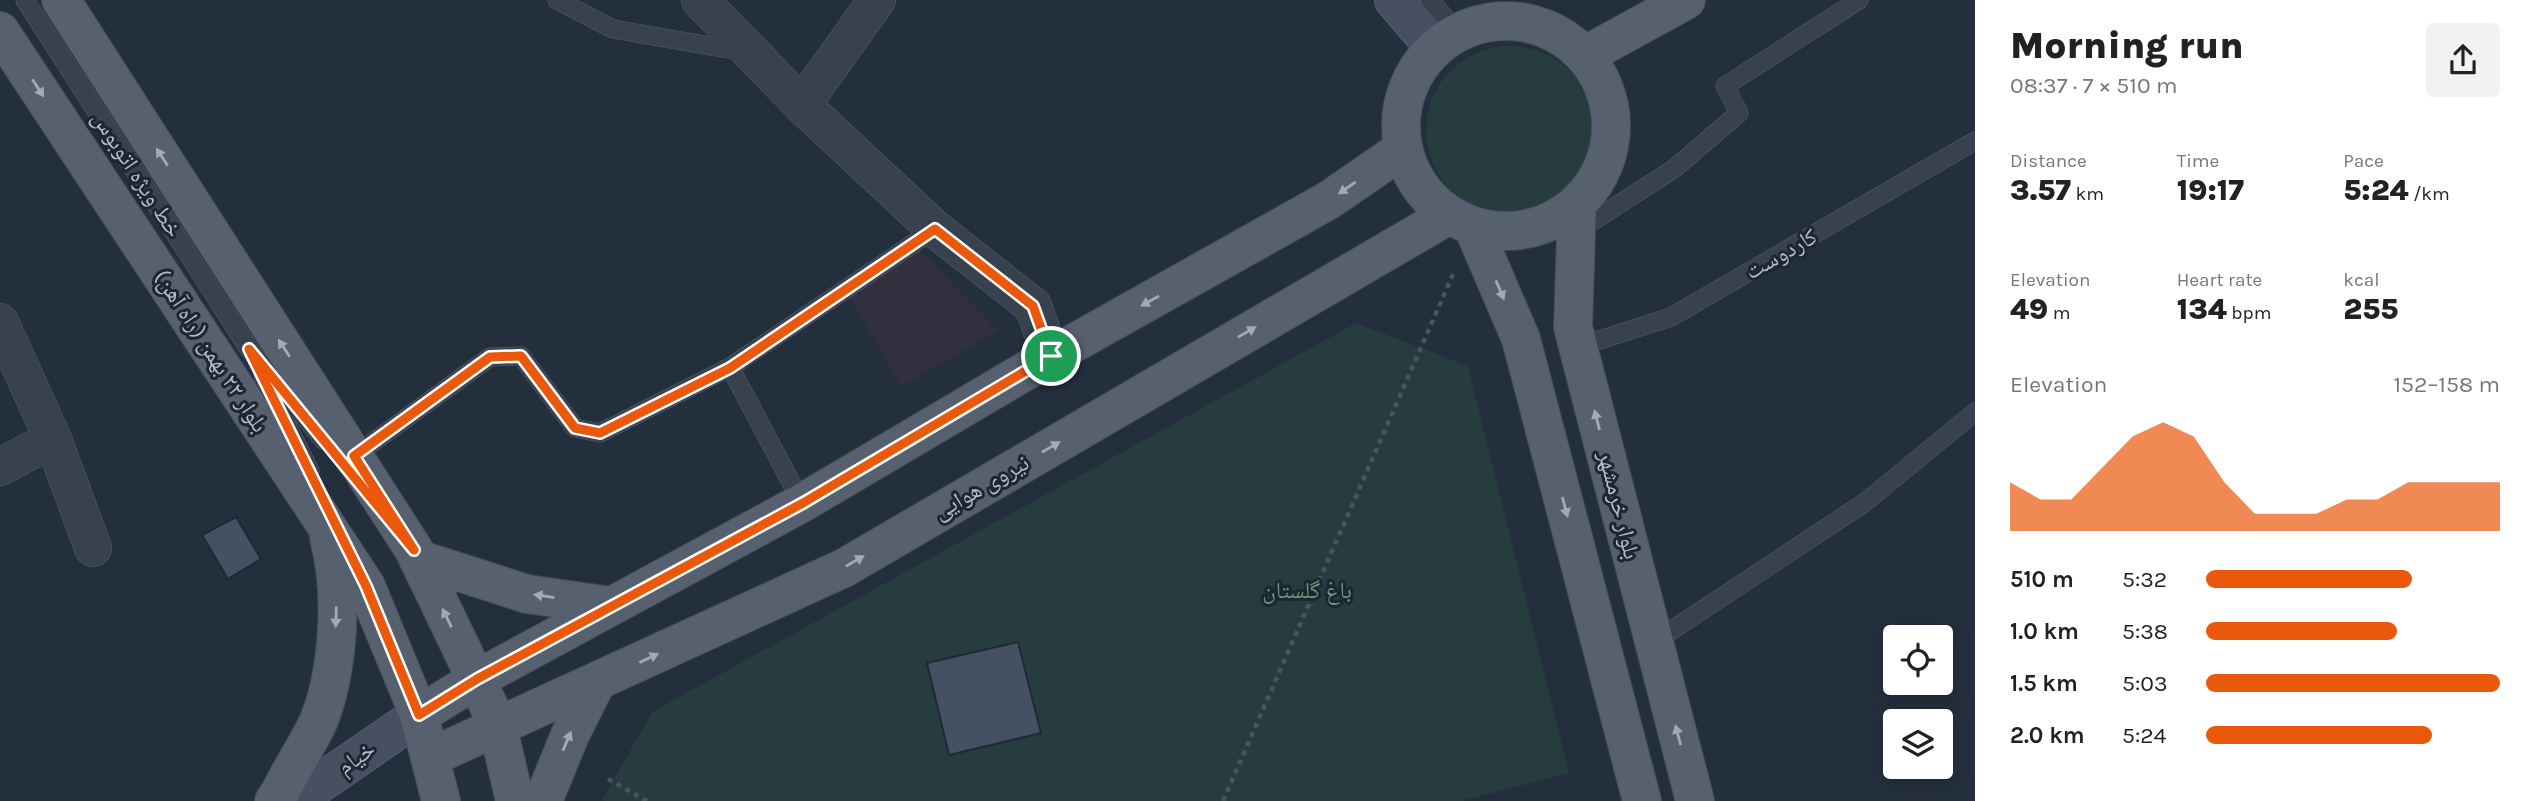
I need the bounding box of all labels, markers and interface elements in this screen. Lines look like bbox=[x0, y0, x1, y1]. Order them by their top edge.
text: Morning run bbox=[2010, 23, 2244, 68]
button: share bbox=[2426, 23, 2500, 97]
text: 08:37 · 7 × 510 m bbox=[2010, 72, 2178, 99]
one-way arrow bbox=[31, 78, 44, 97]
street label: خط ویژه اتوبوس bbox=[86, 106, 188, 242]
one-way arrow bbox=[155, 147, 168, 167]
text: Distance bbox=[2010, 150, 2087, 172]
text: Time bbox=[2177, 150, 2219, 172]
text: Pace bbox=[2343, 150, 2384, 172]
text: 3.57 bbox=[2010, 172, 2071, 208]
text: 19:17 bbox=[2177, 172, 2244, 208]
text: 5:24 bbox=[2343, 172, 2409, 208]
one-way arrow bbox=[1338, 181, 1356, 195]
text: km bbox=[2071, 183, 2104, 205]
text: /km bbox=[2409, 183, 2450, 205]
street label: کاردوست bbox=[1740, 222, 1822, 285]
street label: بلوار ۲۲ بهمن (راه آهن) bbox=[148, 265, 274, 437]
text: Elevation bbox=[2010, 269, 2090, 291]
text: Heart rate bbox=[2177, 269, 2262, 291]
text: kcal bbox=[2343, 269, 2380, 291]
one-way arrow bbox=[1494, 280, 1506, 300]
text: 49 bbox=[2010, 291, 2048, 327]
text: 134 bbox=[2177, 291, 2227, 327]
text: 255 bbox=[2343, 291, 2398, 327]
one-way arrow bbox=[1140, 295, 1159, 307]
text: m bbox=[2048, 302, 2071, 324]
text: bpm bbox=[2227, 302, 2272, 324]
pin bbox=[1021, 326, 1081, 386]
one-way arrow bbox=[1238, 326, 1257, 338]
icon: arrive bbox=[1032, 337, 1070, 375]
one-way arrow bbox=[278, 339, 291, 358]
text: Elevation bbox=[2010, 371, 2107, 398]
text: 152–158 m bbox=[2394, 371, 2500, 398]
one-way arrow bbox=[1591, 409, 1602, 431]
one-way arrow bbox=[1041, 441, 1061, 453]
street label: بلوار خرمشهر bbox=[1592, 447, 1645, 562]
street label: نیروی هوایی bbox=[928, 449, 1034, 525]
one-way arrow bbox=[1560, 497, 1571, 519]
one-way arrow bbox=[845, 555, 864, 567]
text: 510 m bbox=[2010, 566, 2074, 593]
text: 5:32 bbox=[2122, 566, 2167, 593]
park label: باغ گلستان bbox=[1262, 577, 1352, 605]
one-way arrow bbox=[533, 590, 555, 601]
one-way arrow bbox=[330, 606, 342, 628]
one-way arrow bbox=[441, 608, 453, 628]
text: 1.0 km bbox=[2010, 618, 2079, 645]
text: 5:38 bbox=[2122, 618, 2168, 645]
map controls bbox=[1883, 625, 1953, 779]
button: locate bbox=[1883, 625, 1953, 695]
one-way arrow bbox=[639, 652, 659, 664]
text: 1.5 km bbox=[2010, 670, 2078, 697]
text: 5:03 bbox=[2122, 670, 2168, 697]
button: layers bbox=[1883, 709, 1953, 779]
text: 2.0 km bbox=[2010, 722, 2085, 749]
text: 5:24 bbox=[2122, 722, 2166, 749]
one-way arrow bbox=[1672, 724, 1683, 746]
one-way arrow bbox=[562, 730, 573, 751]
street label: خیام bbox=[332, 735, 381, 782]

